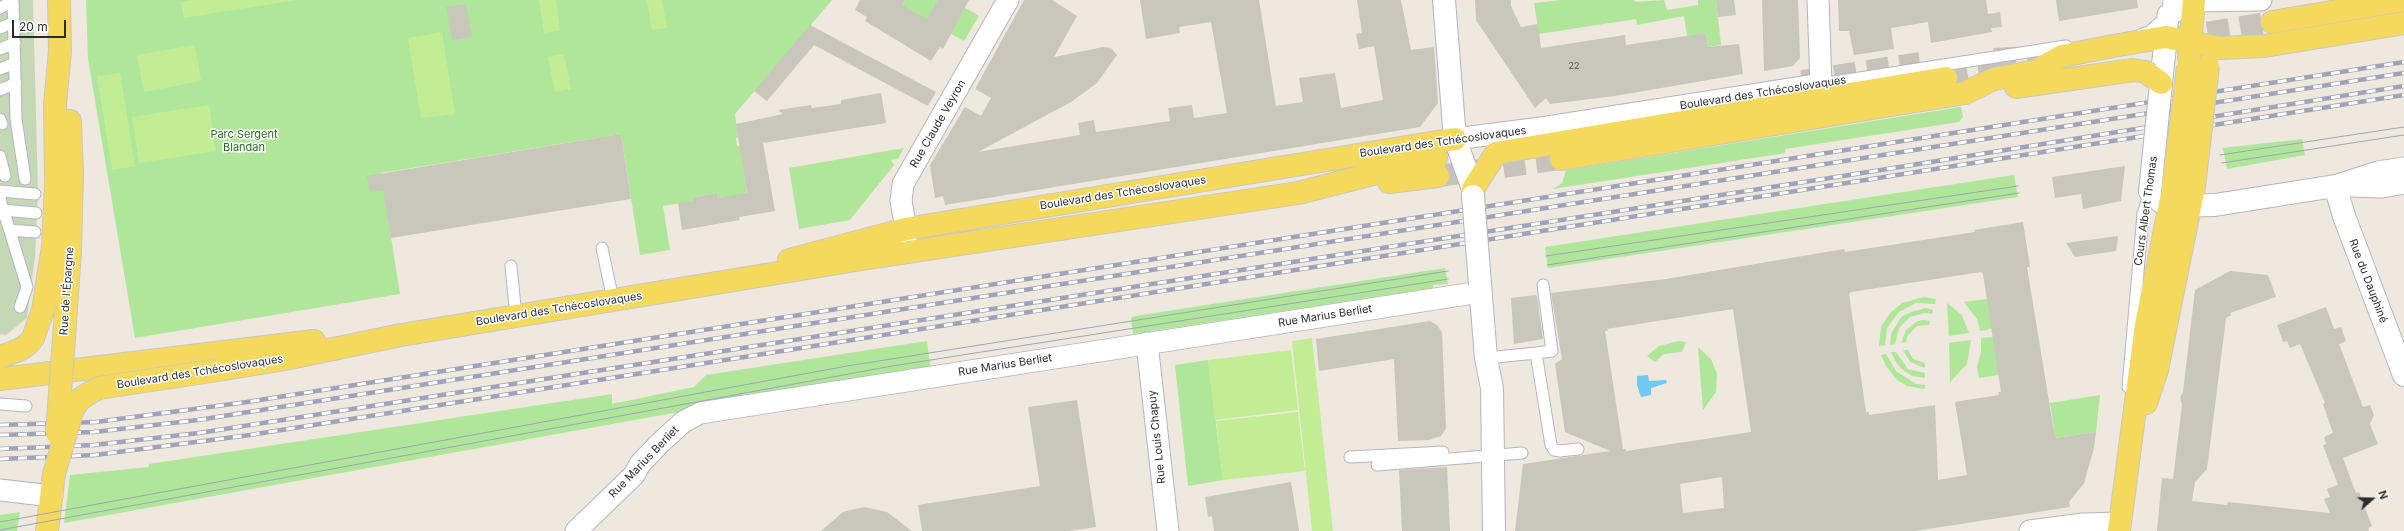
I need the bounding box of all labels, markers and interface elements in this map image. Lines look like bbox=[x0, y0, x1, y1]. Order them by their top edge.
scale bar bbox=[14, 12, 68, 38]
text: 20 m bbox=[19, 19, 48, 34]
house number: 22 bbox=[1569, 61, 1579, 71]
street label: Boulevard des Tchécoslovaques bbox=[1679, 73, 1847, 113]
street label: Rue Claude Veyron bbox=[907, 78, 969, 170]
street label: Boulevard des Tchécoslovaques bbox=[1359, 124, 1527, 160]
park label: Parc Sergent Blandan bbox=[210, 128, 278, 154]
street label: Cours Albert Thomas bbox=[2132, 155, 2160, 267]
street label: Boulevard des Tchécoslovaques bbox=[1039, 173, 1207, 213]
street label: Rue du Dauphiné bbox=[2346, 237, 2390, 325]
street label: Rue de l'Épargne bbox=[57, 246, 77, 336]
street label: Boulevard des Tchécoslovaques bbox=[475, 289, 643, 329]
street label: Rue Marius Berliet bbox=[1277, 302, 1373, 330]
street label: Rue Marius Berliet bbox=[957, 351, 1053, 379]
street label: Boulevard des Tchécoslovaques bbox=[116, 352, 284, 392]
street label: Rue Louis Chapuy bbox=[1146, 390, 1168, 484]
street label: Rue Marius Berliet bbox=[606, 423, 682, 501]
north arrow bbox=[2352, 479, 2392, 519]
text: N bbox=[2375, 489, 2391, 501]

